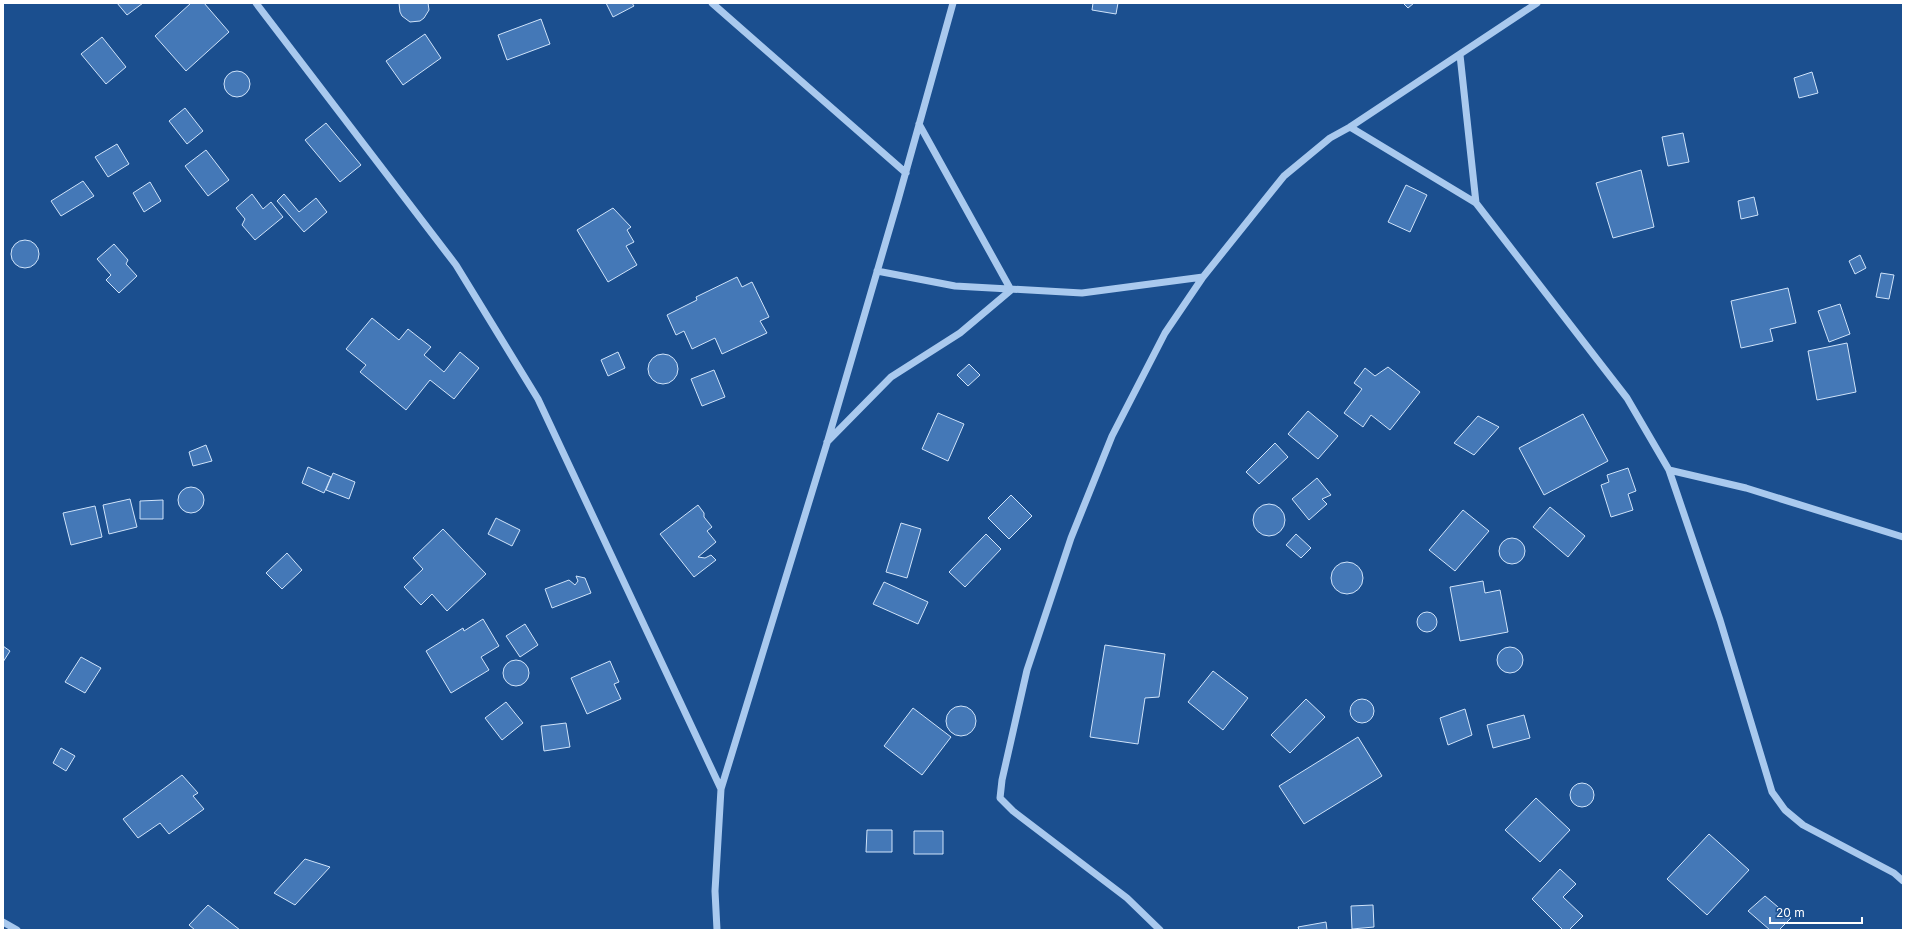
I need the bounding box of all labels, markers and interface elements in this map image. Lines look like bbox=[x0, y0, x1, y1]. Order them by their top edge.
scale bar bbox=[1770, 899, 1862, 925]
text: 20 m bbox=[1776, 905, 1805, 920]

